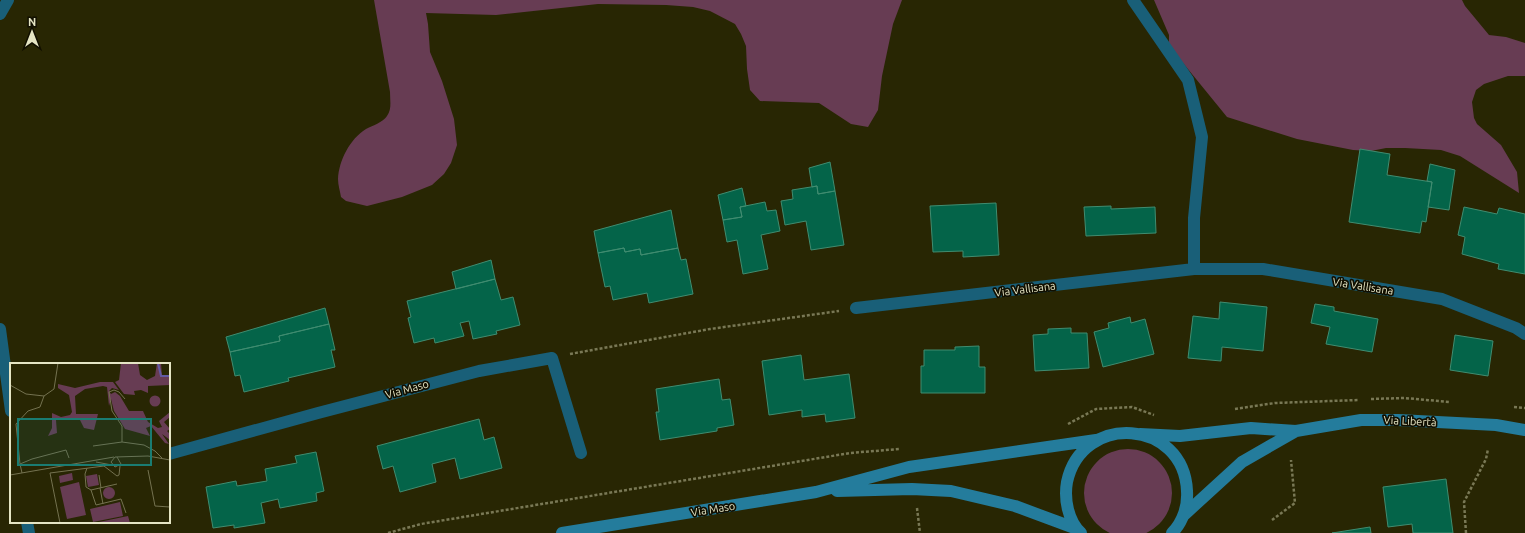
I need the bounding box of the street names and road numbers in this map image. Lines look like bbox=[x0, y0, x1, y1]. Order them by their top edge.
street label: Via Vallisana bbox=[1332, 275, 1394, 297]
street label: Via Vallisana bbox=[994, 279, 1056, 299]
street label: Via Maso bbox=[384, 377, 430, 401]
street label: Via Libertà bbox=[1383, 414, 1437, 428]
street label: Via Maso bbox=[690, 500, 736, 518]

